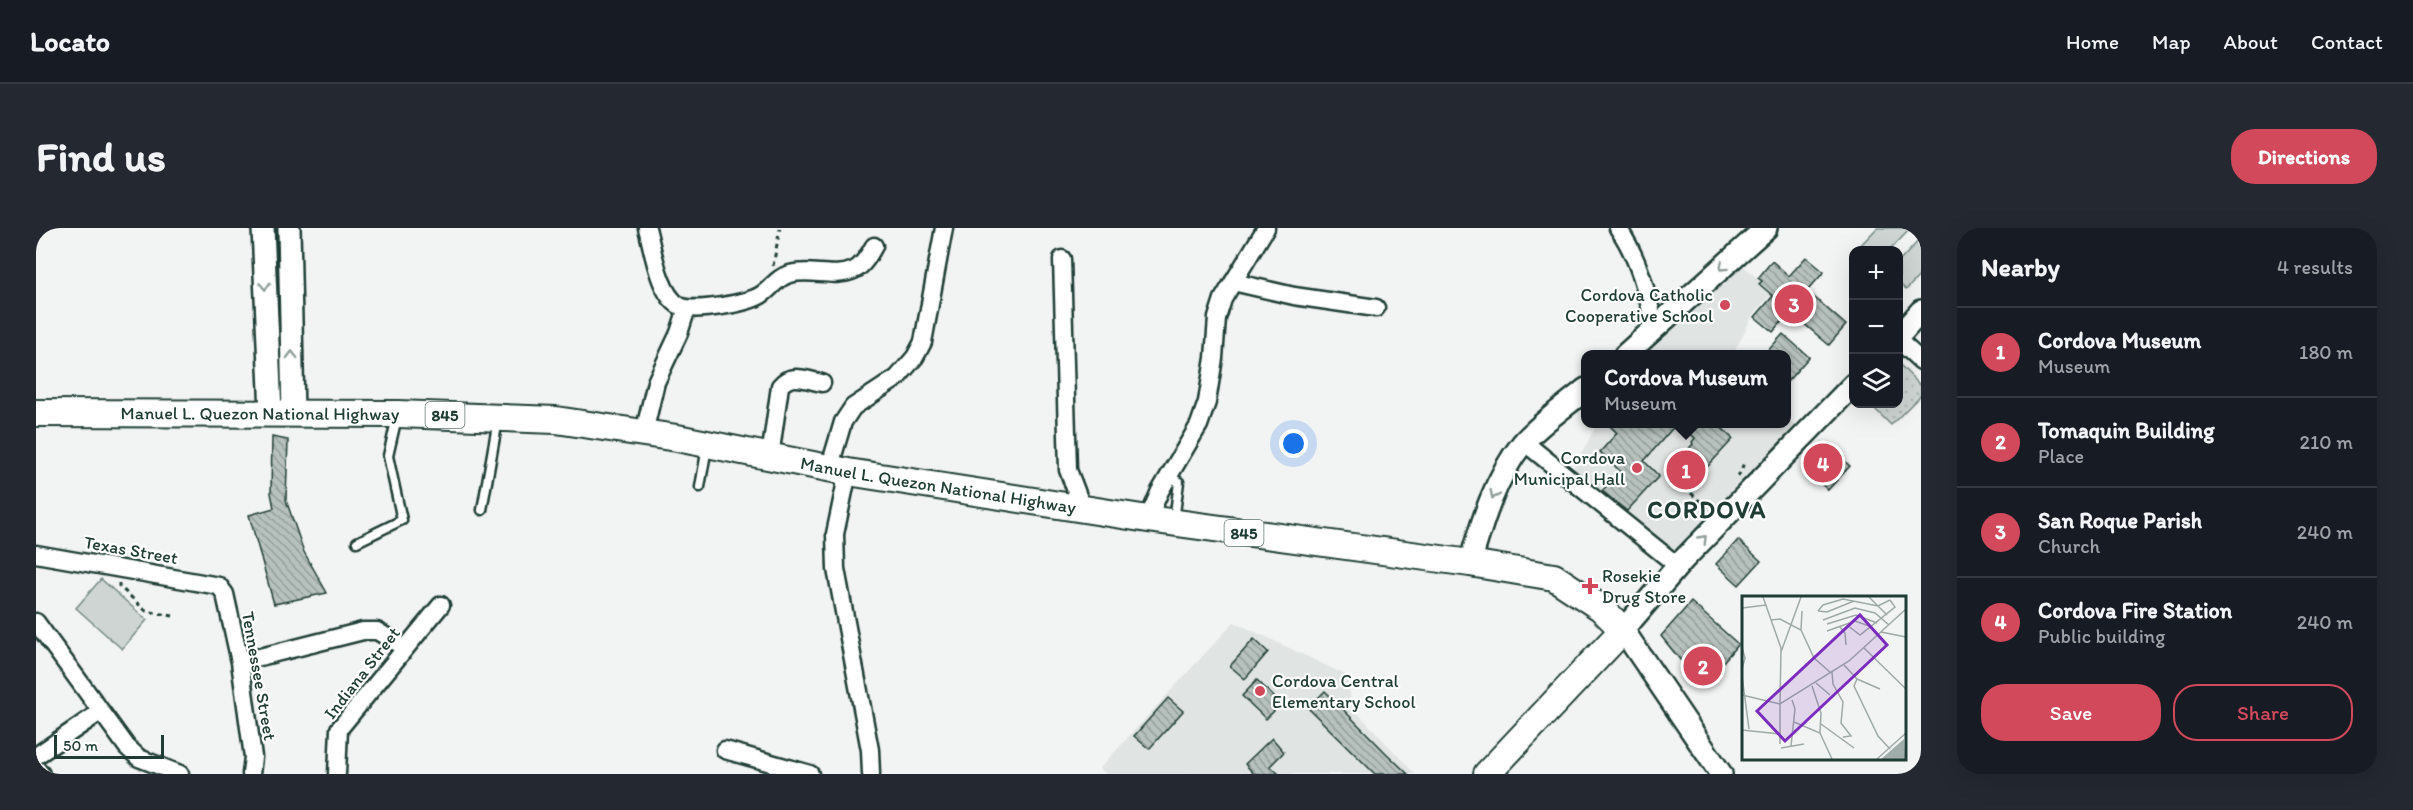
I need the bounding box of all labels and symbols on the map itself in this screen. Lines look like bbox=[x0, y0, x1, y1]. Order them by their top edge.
one-way arrow bbox=[1719, 260, 1730, 271]
one-way arrow bbox=[259, 282, 271, 291]
pin: 3 bbox=[1774, 282, 1814, 326]
place label: Cordova Catholic Cooperative School bbox=[1565, 284, 1713, 327]
marker: Cordova Catholic Cooperative School bbox=[1718, 298, 1732, 312]
one-way arrow bbox=[286, 350, 298, 359]
street label: Manuel L. Quezon National Highway bbox=[121, 402, 400, 425]
road number: 845 bbox=[426, 402, 464, 428]
your location bbox=[1279, 429, 1308, 458]
pin: 4 bbox=[1804, 440, 1842, 486]
place label: Cordova Municipal Hall bbox=[1514, 447, 1626, 490]
pin: 1 bbox=[1666, 448, 1706, 492]
street label: Manuel L. Quezon National Highway bbox=[799, 452, 1078, 519]
marker: Cordova Municipal Hall bbox=[1630, 461, 1644, 475]
one-way arrow bbox=[1489, 488, 1501, 499]
district label: CORDOVA bbox=[1647, 495, 1767, 524]
road number: 845 bbox=[1224, 520, 1264, 546]
street label: Texas Street bbox=[82, 531, 180, 569]
one-way arrow bbox=[1696, 536, 1707, 547]
place label: Rosekie Drug Store bbox=[1602, 565, 1686, 608]
marker: Rosekie Drug Store bbox=[1583, 579, 1597, 593]
inset map bbox=[1742, 596, 1906, 759]
street label: Tennessee Street bbox=[237, 610, 281, 742]
street label: Indiana Street bbox=[319, 622, 405, 724]
pin: 2 bbox=[1684, 644, 1722, 688]
place label: Cordova Central Elementary School bbox=[1272, 670, 1416, 713]
marker: Cordova Central Elementary School bbox=[1253, 684, 1267, 698]
scale bar bbox=[54, 732, 164, 760]

